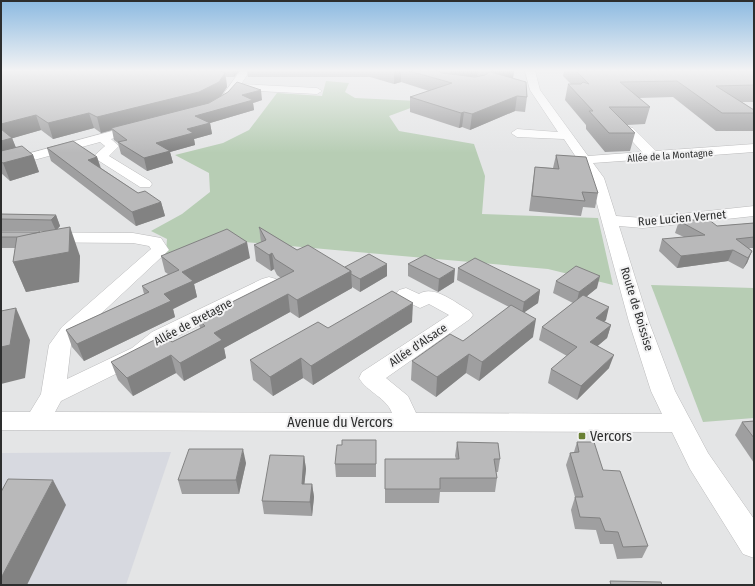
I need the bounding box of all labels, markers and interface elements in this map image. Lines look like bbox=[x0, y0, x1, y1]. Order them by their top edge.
street label: Allée de la Montagne bbox=[627, 147, 713, 165]
street label: Rue Lucien Vernet bbox=[637, 207, 727, 229]
street label: Route de Boissise bbox=[618, 265, 656, 353]
street label: Allée de Bretagne bbox=[152, 296, 234, 348]
street label: Allée d'Alsace bbox=[386, 320, 450, 370]
street label: Avenue du Vercors bbox=[287, 414, 393, 431]
place label: Vercors bbox=[590, 428, 632, 445]
marker: Vercors bbox=[577, 431, 587, 441]

